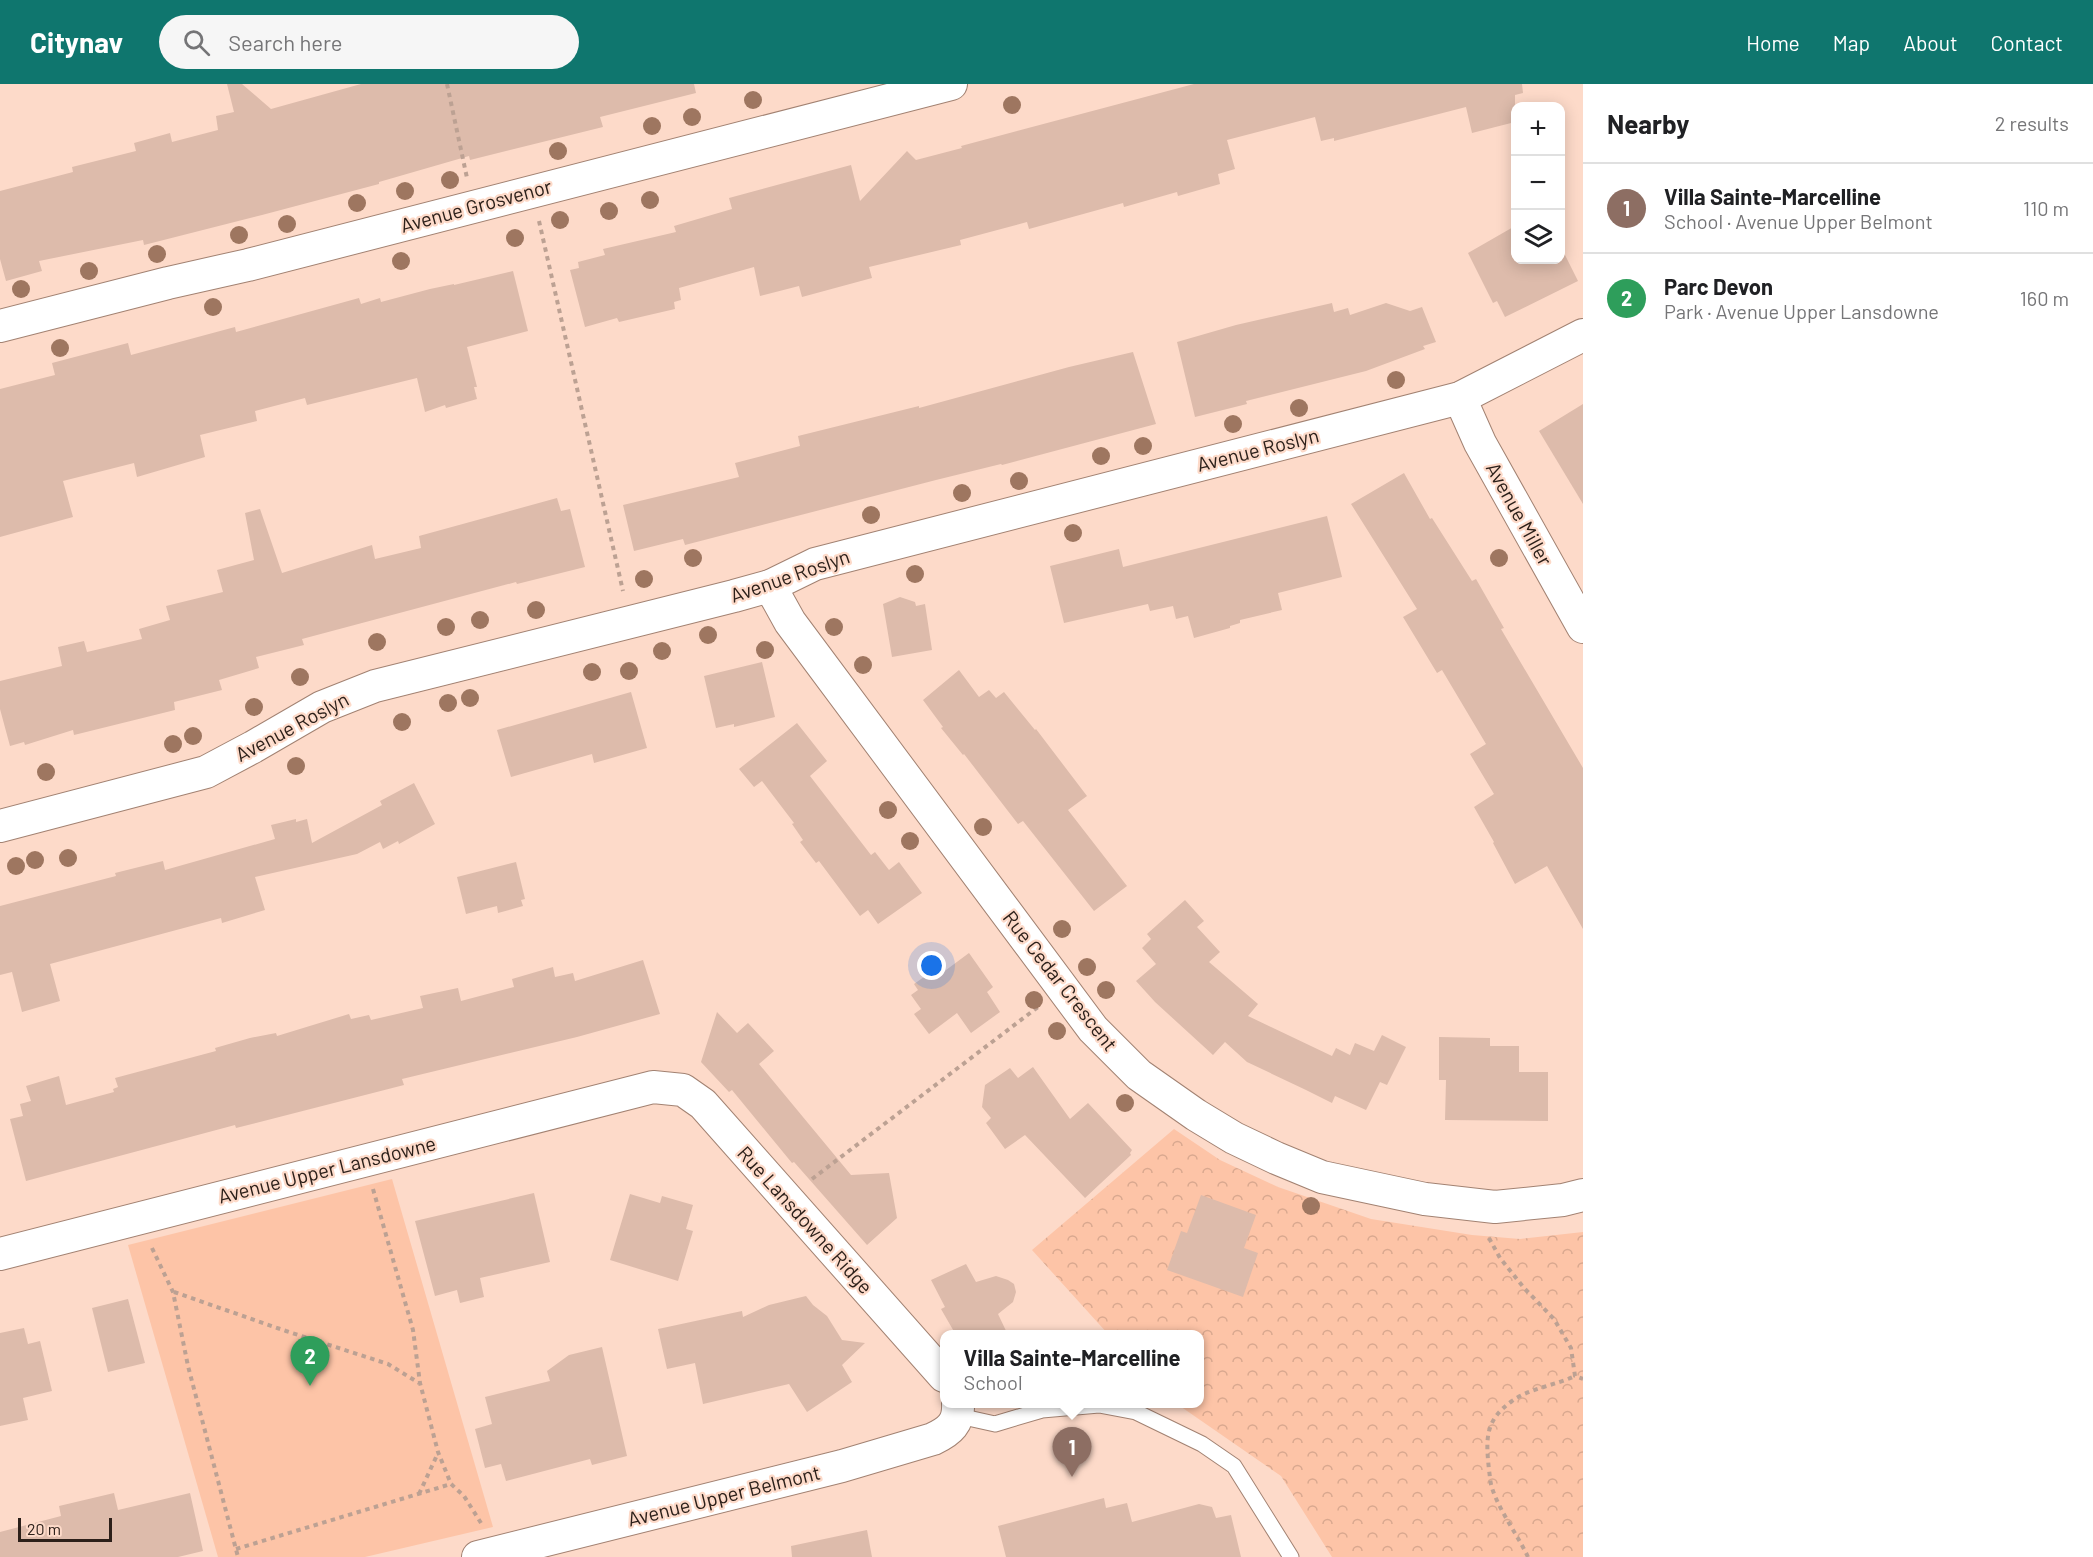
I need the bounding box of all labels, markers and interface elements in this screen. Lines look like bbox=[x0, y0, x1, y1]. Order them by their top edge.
search box bbox=[159, 15, 579, 69]
text: Citynav bbox=[30, 25, 123, 59]
icon: search bbox=[180, 26, 213, 59]
text: Search here bbox=[228, 29, 343, 55]
text: Home bbox=[1746, 30, 1800, 55]
text: Map bbox=[1833, 30, 1870, 55]
text: About bbox=[1903, 30, 1958, 55]
text: Contact bbox=[1991, 30, 2063, 55]
map controls bbox=[1511, 102, 1565, 264]
button: + bbox=[1511, 102, 1565, 156]
text: Nearby bbox=[1607, 108, 1689, 139]
text: 2 results bbox=[1995, 111, 2069, 135]
button: − bbox=[1511, 156, 1565, 210]
street label: Avenue Grosvenor bbox=[398, 173, 554, 237]
text: Villa Sainte-Marcelline bbox=[1664, 183, 1881, 209]
text: 1 bbox=[1623, 196, 1630, 220]
text: 110 m bbox=[2023, 196, 2069, 220]
text: School · Avenue Upper Belmont bbox=[1664, 209, 1933, 233]
button: layers bbox=[1511, 210, 1565, 264]
text: Parc Devon bbox=[1664, 273, 1773, 299]
text: 2 bbox=[1621, 286, 1632, 310]
text: 160 m bbox=[2020, 286, 2069, 310]
text: Park · Avenue Upper Lansdowne bbox=[1664, 299, 1939, 323]
street label: Avenue Roslyn bbox=[1194, 422, 1321, 476]
street label: Avenue Miller bbox=[1482, 458, 1558, 569]
street label: Avenue Roslyn bbox=[727, 543, 853, 607]
street label: Avenue Roslyn bbox=[231, 686, 352, 766]
street label: Rue Cedar Crescent bbox=[999, 905, 1123, 1055]
your location bbox=[917, 951, 946, 980]
street label: Avenue Upper Lansdowne bbox=[215, 1130, 438, 1208]
street label: Rue Lansdowne Ridge bbox=[733, 1141, 878, 1298]
popup bbox=[940, 1330, 1204, 1408]
pin: 2 bbox=[290, 1336, 330, 1386]
text: Villa Sainte-Marcelline bbox=[964, 1344, 1181, 1370]
text: School bbox=[964, 1370, 1023, 1394]
pin: 1 bbox=[1052, 1428, 1092, 1477]
street label: Avenue Upper Belmont bbox=[625, 1459, 823, 1531]
scale bar bbox=[18, 1515, 112, 1542]
text: 20 m bbox=[27, 1519, 61, 1538]

